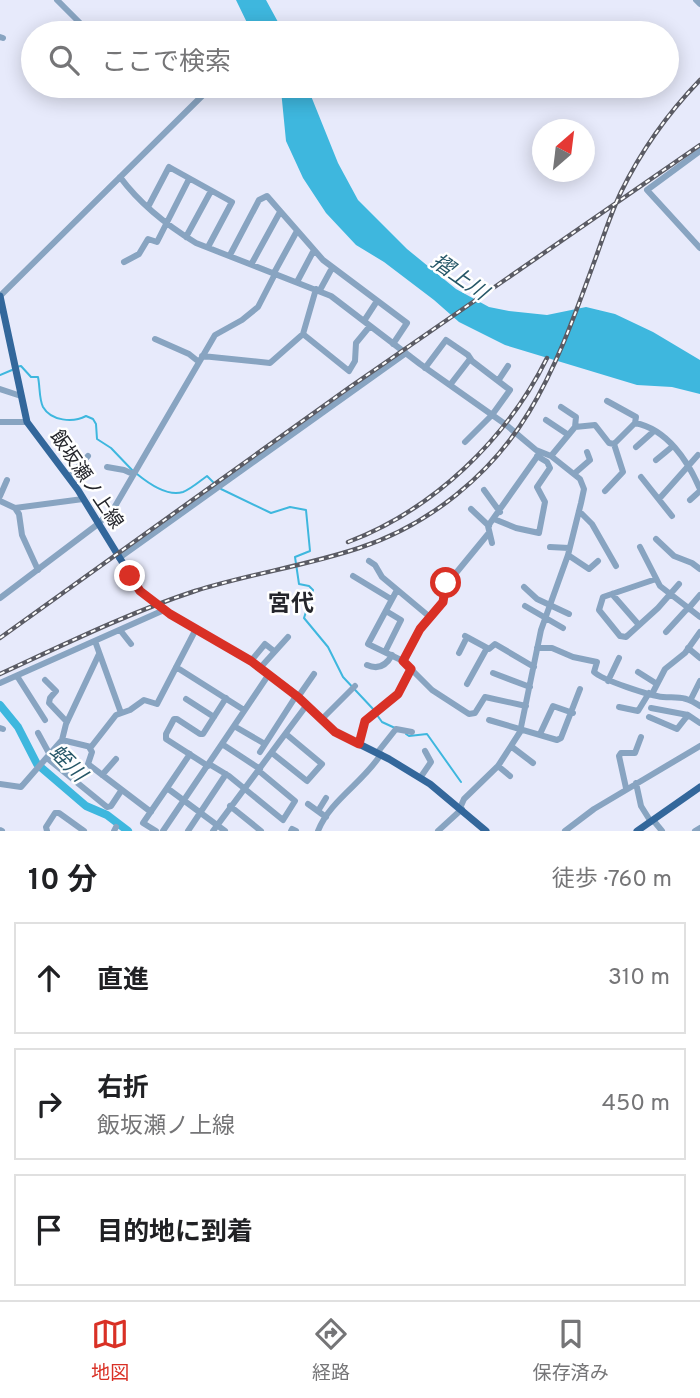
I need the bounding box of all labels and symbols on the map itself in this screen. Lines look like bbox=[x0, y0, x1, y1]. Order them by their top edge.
north arrow bbox=[532, 119, 595, 182]
water label: 摺上川 bbox=[425, 249, 494, 308]
street label: 飯坂瀬ノ上線 bbox=[44, 426, 128, 534]
route end bbox=[114, 560, 145, 591]
route start bbox=[430, 567, 461, 598]
district label: 宮代 bbox=[268, 591, 314, 620]
water label: 蛭川 bbox=[43, 740, 93, 790]

